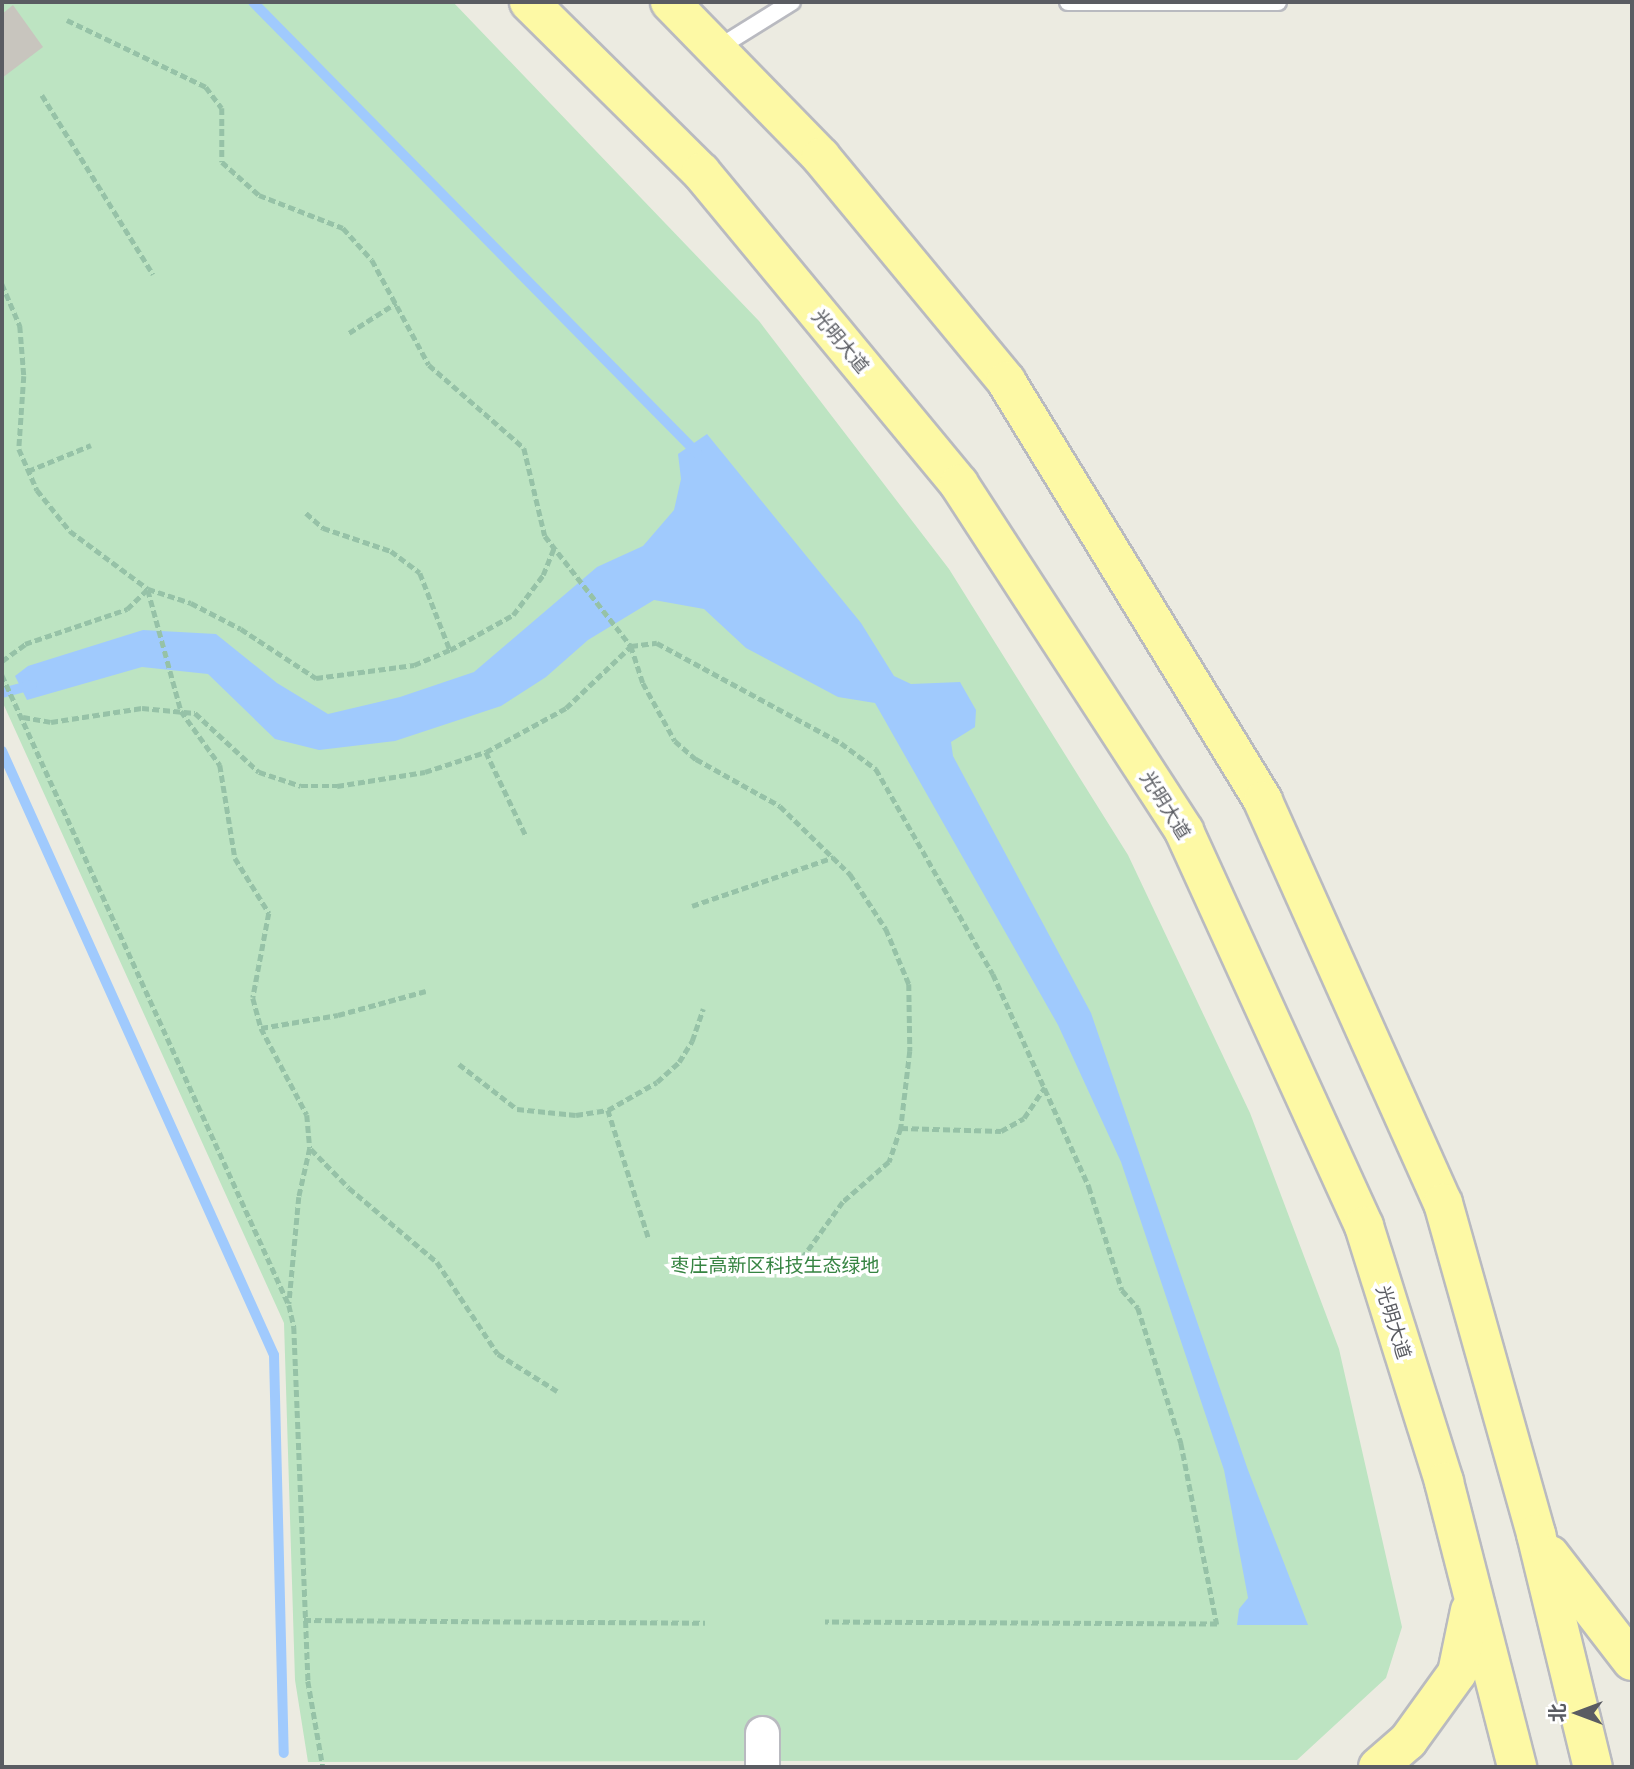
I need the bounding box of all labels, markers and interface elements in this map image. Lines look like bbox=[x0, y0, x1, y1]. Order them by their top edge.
street label: 光明大道 bbox=[808, 305, 874, 377]
street label: 光明大道 bbox=[1136, 767, 1196, 843]
park label: 枣庄高新区科技生态绿地 bbox=[671, 1254, 879, 1276]
street label: 光明大道 bbox=[1372, 1282, 1416, 1362]
north arrow bbox=[1543, 1678, 1613, 1748]
text: 北 bbox=[1545, 1704, 1568, 1723]

